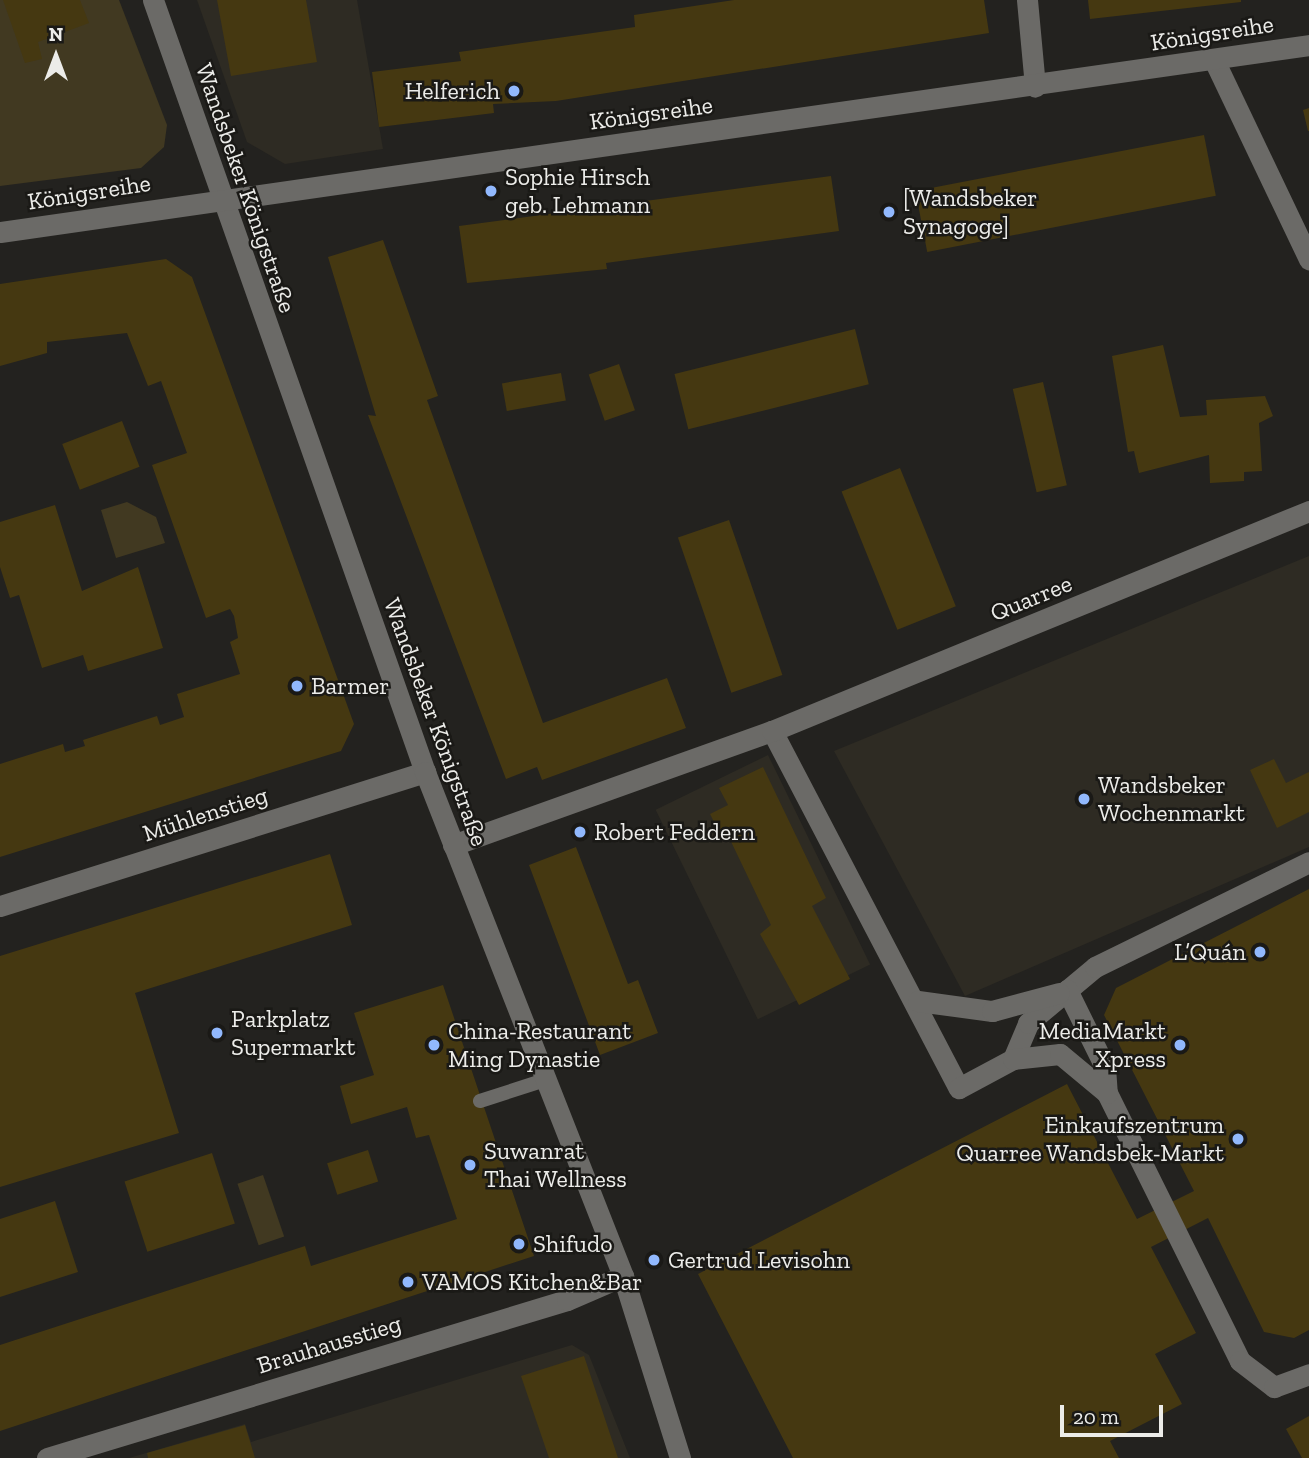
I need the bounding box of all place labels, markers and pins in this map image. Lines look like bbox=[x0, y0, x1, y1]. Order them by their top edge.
place label: Helferich bbox=[405, 77, 500, 105]
marker: Helferich bbox=[506, 83, 522, 99]
place label: Sophie Hirsch geb. Lehmann bbox=[505, 163, 650, 219]
marker: Sophie Hirsch geb. Lehmann bbox=[483, 183, 499, 199]
place label: [Wandsbeker Synagoge] bbox=[903, 184, 1037, 240]
marker: [Wandsbeker Synagoge] bbox=[881, 204, 897, 220]
place label: Barmer bbox=[311, 672, 389, 700]
marker: Barmer bbox=[289, 678, 305, 694]
place label: Wandsbeker Wochenmarkt bbox=[1098, 771, 1245, 827]
marker: Wandsbeker Wochenmarkt bbox=[1076, 791, 1092, 807]
place label: Robert Feddern bbox=[594, 818, 755, 846]
marker: Robert Feddern bbox=[572, 824, 588, 840]
place label: L’Quán bbox=[1174, 938, 1246, 966]
marker: L’Quán bbox=[1252, 944, 1268, 960]
place label: Parkplatz Supermarkt bbox=[231, 1005, 355, 1061]
place label: China-Restaurant Ming Dynastie bbox=[448, 1017, 631, 1073]
place label: MediaMarkt Xpress bbox=[1039, 1017, 1166, 1073]
marker: Parkplatz Supermarkt bbox=[209, 1025, 225, 1041]
marker: China-Restaurant Ming Dynastie bbox=[426, 1037, 442, 1053]
marker: MediaMarkt Xpress bbox=[1172, 1037, 1188, 1053]
place label: Einkaufszentrum Quarree Wandsbek-Markt bbox=[955, 1111, 1224, 1167]
marker: Einkaufszentrum Quarree Wandsbek-Markt bbox=[1230, 1131, 1246, 1147]
place label: Suwanrat Thai Wellness bbox=[484, 1137, 627, 1193]
marker: Suwanrat Thai Wellness bbox=[462, 1157, 478, 1173]
place label: Shifudo bbox=[533, 1230, 613, 1258]
marker: Shifudo bbox=[511, 1236, 527, 1252]
place label: Gertrud Levisohn bbox=[668, 1246, 850, 1274]
marker: Gertrud Levisohn bbox=[646, 1252, 662, 1268]
place label: VAMOS Kitchen&Bar bbox=[422, 1268, 642, 1296]
marker: VAMOS Kitchen&Bar bbox=[400, 1274, 416, 1290]

